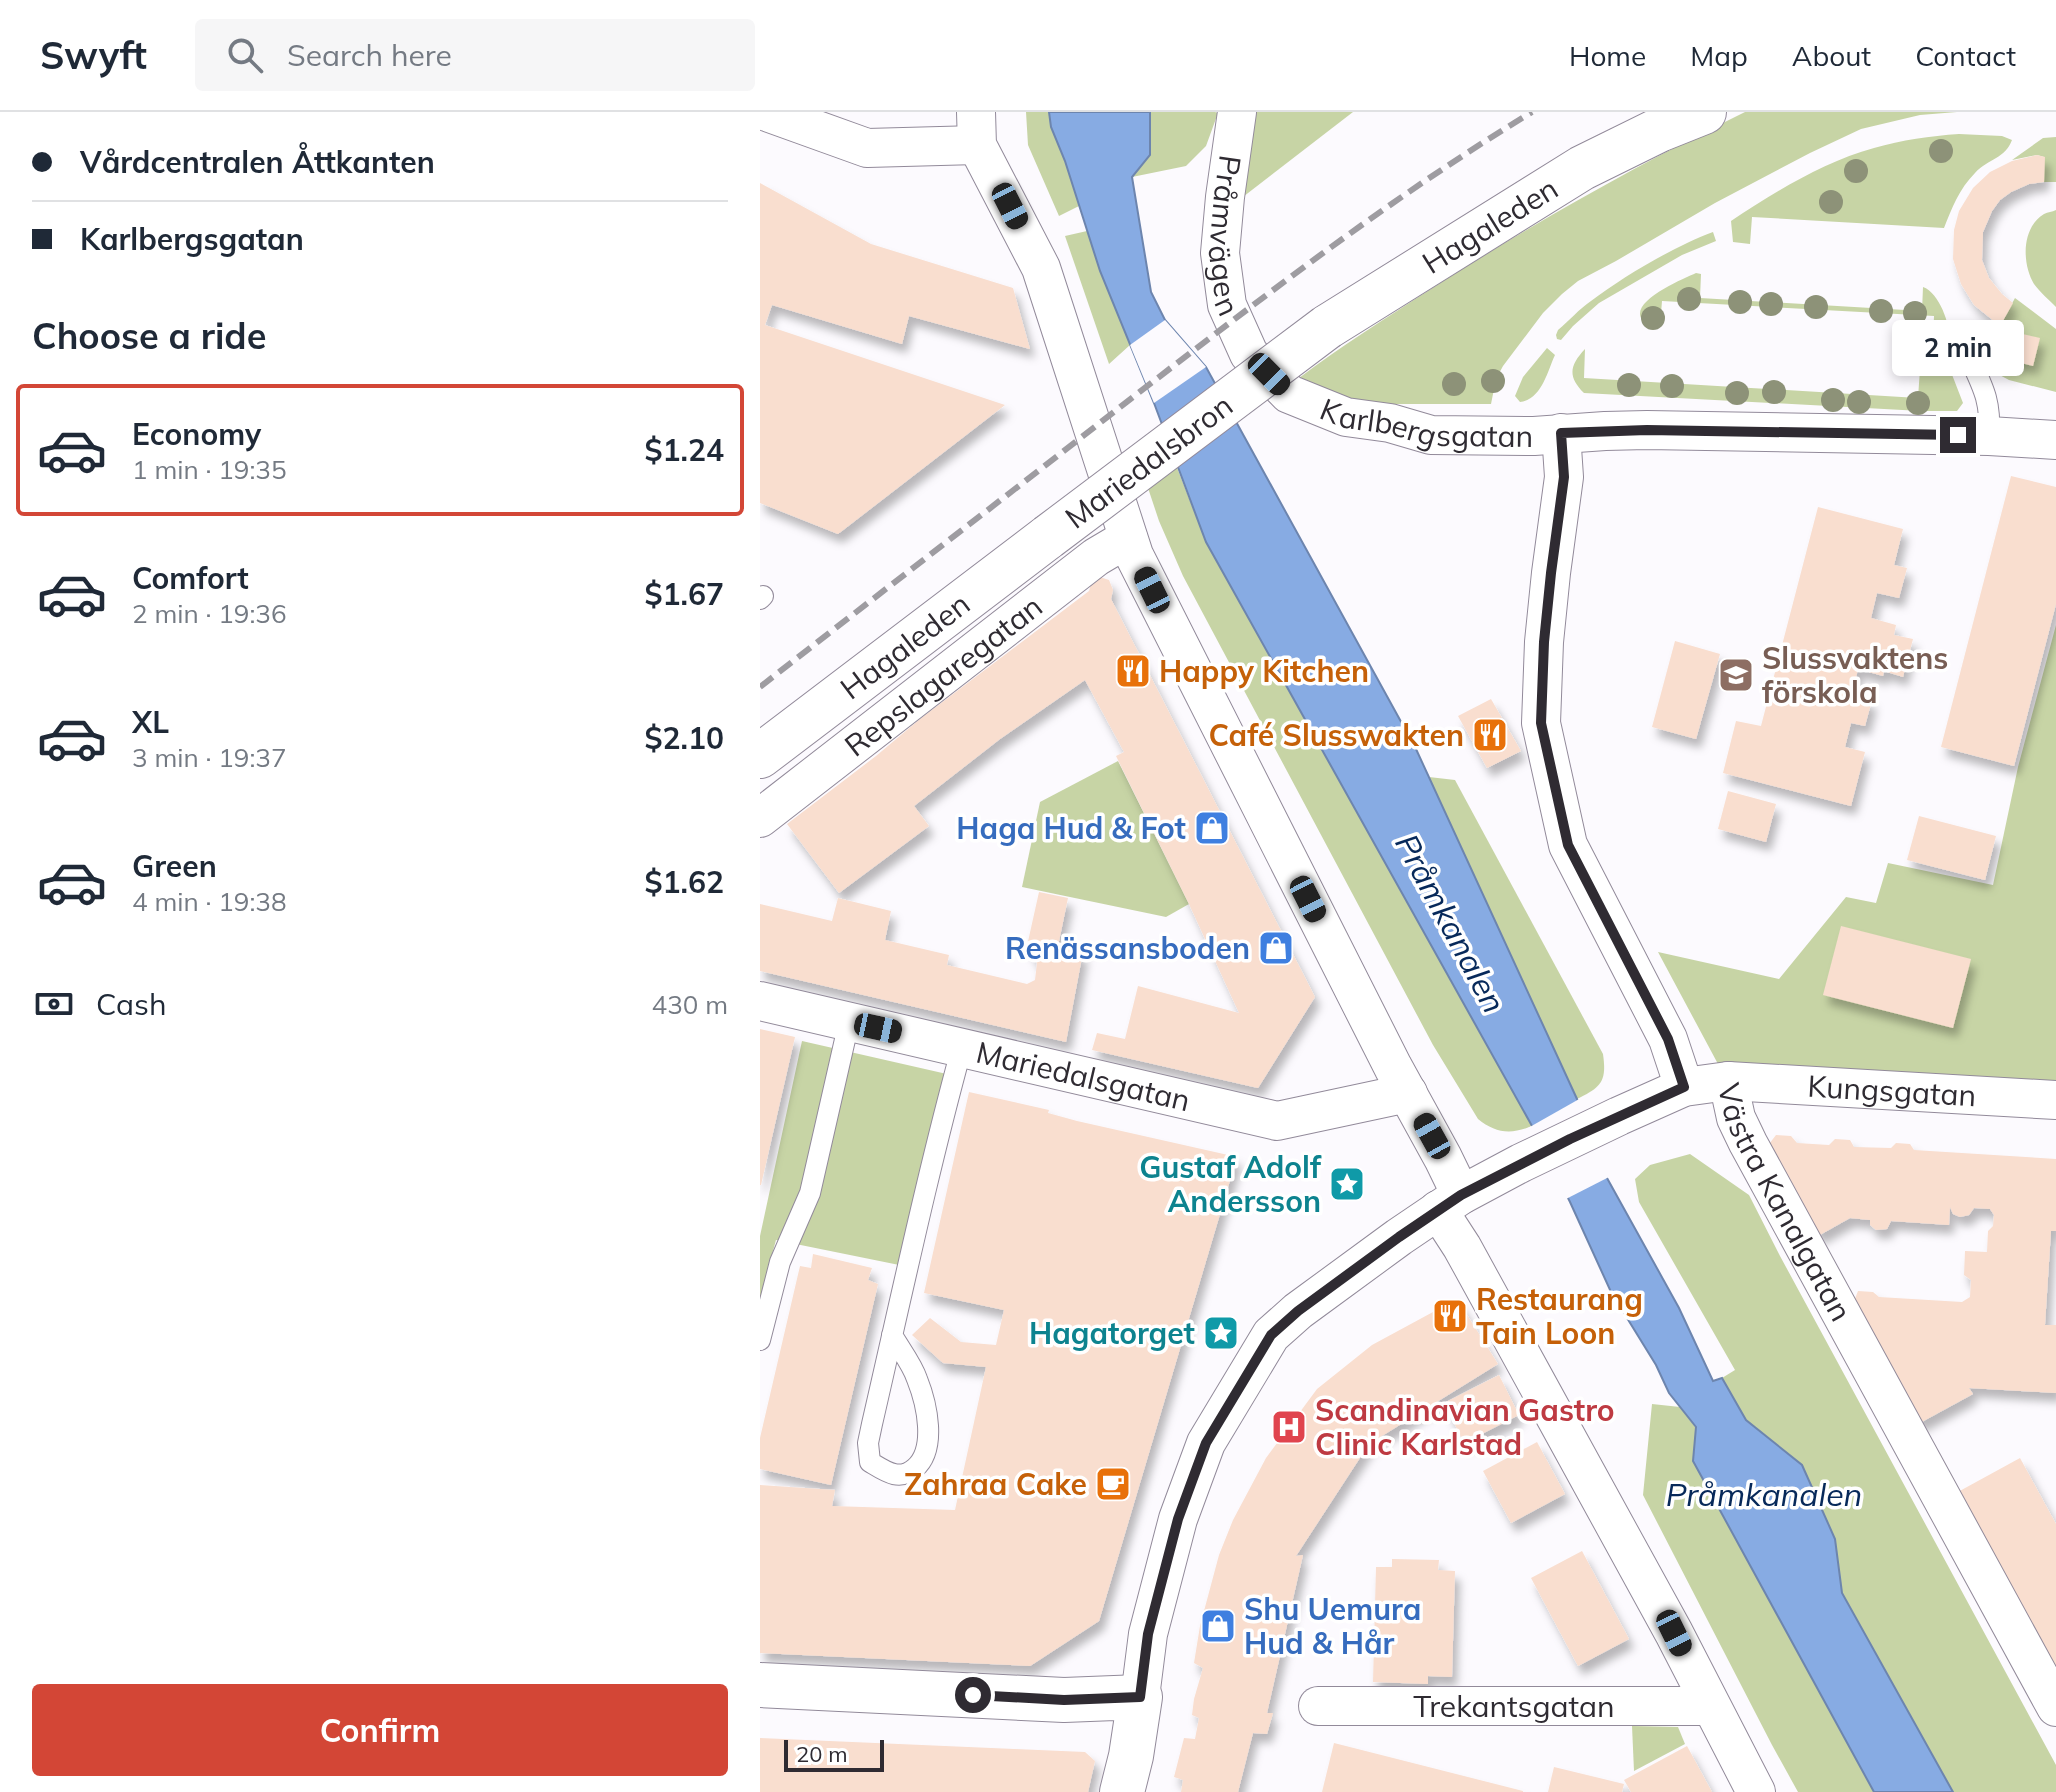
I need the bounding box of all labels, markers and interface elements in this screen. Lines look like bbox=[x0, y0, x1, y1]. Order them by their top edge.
search box bbox=[195, 19, 755, 91]
text: Swyft bbox=[40, 31, 147, 79]
icon: search bbox=[223, 33, 267, 77]
text: Search here bbox=[287, 36, 452, 74]
text: Home bbox=[1569, 38, 1646, 73]
text: Map bbox=[1690, 38, 1748, 73]
text: About bbox=[1792, 38, 1871, 73]
text: Contact bbox=[1915, 38, 2016, 73]
text: Vårdcentralen Åttkanten bbox=[80, 143, 435, 181]
street label: Pråmvägen bbox=[1200, 153, 1250, 322]
street label: Hagaleden bbox=[1415, 169, 1565, 282]
car bbox=[988, 179, 1032, 233]
text: Karlbergsgatan bbox=[80, 220, 304, 258]
text: Choose a ride bbox=[32, 313, 266, 358]
callout: 2 min bbox=[1892, 319, 2024, 375]
text: 2 min bbox=[1924, 331, 1992, 364]
car bbox=[1244, 349, 1294, 399]
street label: Mariedalsbron bbox=[1058, 386, 1240, 536]
street label: Karlbergsgatan bbox=[1315, 390, 1533, 455]
icon: car bbox=[36, 414, 108, 486]
text: Economy bbox=[132, 415, 261, 453]
route end bbox=[1940, 417, 1976, 453]
text: $1.24 bbox=[645, 431, 724, 469]
text: 1 min · 19:35 bbox=[132, 453, 287, 486]
icon: car bbox=[36, 558, 108, 630]
text: Comfort bbox=[132, 559, 249, 597]
car bbox=[1131, 563, 1173, 617]
text: $1.67 bbox=[645, 575, 724, 613]
street label: Hagaleden bbox=[833, 585, 977, 707]
street label: Repslagaregatan bbox=[837, 587, 1050, 764]
text: 2 min · 19:36 bbox=[132, 597, 287, 630]
place label: Slussvaktens förskola bbox=[1762, 639, 1948, 711]
restaurant icon: Happy Kitchen bbox=[1114, 652, 1152, 690]
place label: Happy Kitchen bbox=[1159, 652, 1369, 690]
school or university icon: Slussvaktens förskola bbox=[1717, 656, 1755, 694]
icon: car bbox=[36, 702, 108, 774]
text: XL bbox=[132, 703, 169, 741]
place label: Café Slusswakten bbox=[1209, 716, 1464, 754]
restaurant icon: Café Slusswakten bbox=[1471, 716, 1509, 754]
text: $2.10 bbox=[645, 719, 724, 757]
text: 3 min · 19:37 bbox=[132, 741, 287, 774]
place label: Haga Hud & Fot bbox=[956, 809, 1186, 847]
shop icon: Haga Hud & Fot bbox=[1193, 809, 1231, 847]
water label: Pråmkanalen bbox=[1387, 827, 1515, 1019]
icon: car bbox=[36, 846, 108, 918]
text: Green bbox=[132, 847, 217, 885]
text: $1.62 bbox=[645, 863, 724, 901]
car bbox=[1286, 872, 1330, 926]
text: 4 min · 19:38 bbox=[132, 885, 287, 918]
place label: Renässansboden bbox=[1005, 929, 1250, 967]
shop icon: Renässansboden bbox=[1257, 929, 1295, 967]
icon: cash bbox=[32, 982, 76, 1026]
text: Cash bbox=[96, 985, 167, 1023]
text: 430 m bbox=[652, 988, 728, 1021]
car bbox=[852, 1011, 904, 1045]
street label: Mariedalsgatan bbox=[973, 1033, 1194, 1119]
street label: Kungsgatan bbox=[1806, 1067, 1977, 1114]
street label: Västra Kanalgatan bbox=[1710, 1080, 1860, 1327]
car bbox=[1410, 1109, 1454, 1163]
place label: Gustaf Adolf Andersson bbox=[1139, 1148, 1322, 1220]
place icon: Gustaf Adolf Andersson bbox=[1328, 1165, 1366, 1203]
place label: Restaurang Tain Loon bbox=[1476, 1280, 1643, 1352]
restaurant icon: Restaurang Tain Loon bbox=[1431, 1297, 1469, 1335]
place label: Hagatorget bbox=[1029, 1314, 1195, 1352]
place icon: Hagatorget bbox=[1202, 1314, 1240, 1352]
place label: Scandinavian Gastro Clinic Karlstad bbox=[1315, 1391, 1614, 1463]
hospital icon: Scandinavian Gastro Clinic Karlstad bbox=[1270, 1408, 1308, 1446]
place label: Zahraa Cake bbox=[904, 1465, 1087, 1503]
cafe icon: Zahraa Cake bbox=[1094, 1465, 1132, 1503]
water label: Pråmkanalen bbox=[1666, 1474, 1862, 1514]
place label: Shu Uemura Hud & Hår bbox=[1244, 1590, 1421, 1662]
car bbox=[1653, 1606, 1695, 1660]
shop icon: Shu Uemura Hud & Hår bbox=[1199, 1607, 1237, 1645]
route start bbox=[955, 1677, 991, 1713]
button: Confirm bbox=[32, 1684, 728, 1776]
street label: Trekantsgatan bbox=[1413, 1687, 1615, 1725]
scale bar bbox=[784, 1736, 884, 1772]
text: 20 m bbox=[796, 1740, 847, 1768]

